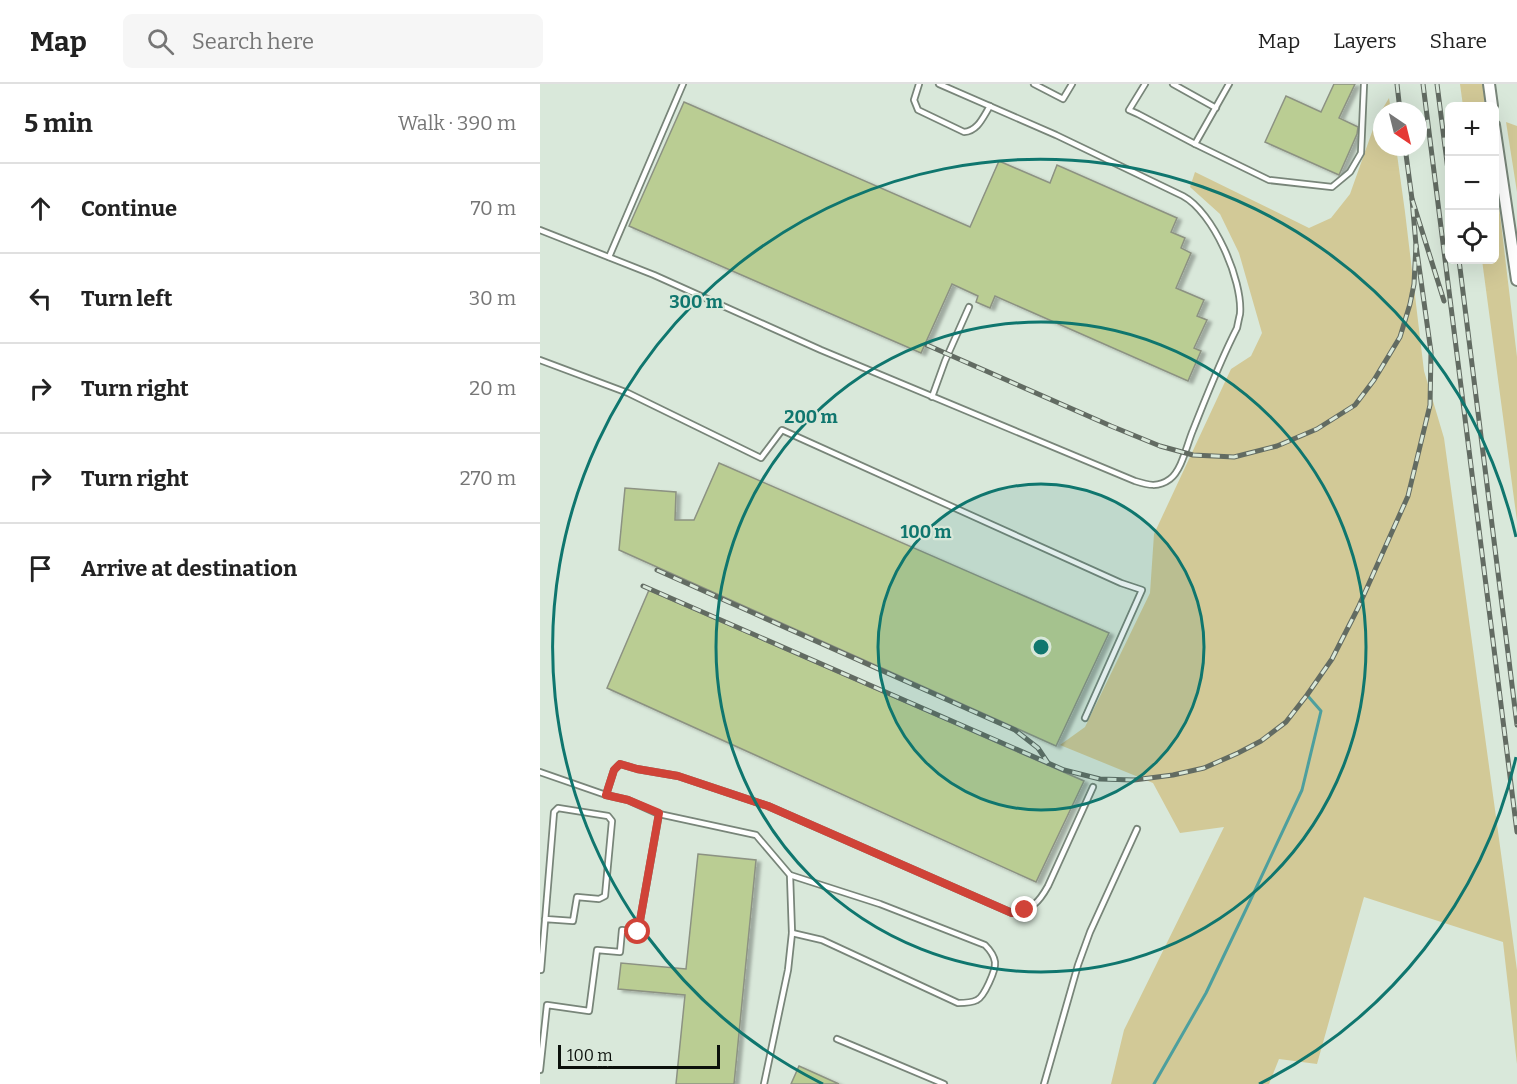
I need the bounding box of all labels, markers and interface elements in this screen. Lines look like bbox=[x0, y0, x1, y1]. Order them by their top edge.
search box bbox=[123, 14, 543, 68]
text: Map bbox=[30, 25, 87, 58]
icon: search bbox=[144, 25, 177, 58]
text: Search here bbox=[192, 28, 314, 55]
text: Map bbox=[1258, 28, 1300, 54]
text: Layers bbox=[1333, 28, 1397, 54]
text: Share bbox=[1430, 28, 1487, 54]
north arrow bbox=[1373, 102, 1427, 156]
map controls bbox=[1445, 102, 1499, 264]
button: + bbox=[1445, 102, 1499, 156]
text: 5 min bbox=[24, 108, 93, 139]
text: Walk · 390 m bbox=[398, 111, 516, 135]
button: − bbox=[1445, 156, 1499, 210]
icon: ahead bbox=[24, 192, 57, 225]
text: Continue bbox=[81, 195, 177, 222]
text: 70 m bbox=[470, 196, 516, 220]
button: locate bbox=[1445, 210, 1499, 264]
icon: left bbox=[24, 282, 57, 315]
text: Turn left bbox=[81, 285, 173, 312]
text: 30 m bbox=[469, 286, 516, 310]
text: 300 m bbox=[669, 291, 723, 313]
icon: right bbox=[24, 372, 57, 405]
text: Turn right bbox=[81, 375, 189, 402]
text: 20 m bbox=[469, 376, 516, 400]
text: 200 m bbox=[784, 406, 838, 428]
icon: right bbox=[24, 462, 57, 495]
text: Turn right bbox=[81, 465, 189, 492]
text: 270 m bbox=[460, 466, 516, 490]
text: 100 m bbox=[900, 521, 952, 543]
icon: arrive bbox=[24, 552, 57, 585]
text: Arrive at destination bbox=[81, 555, 297, 582]
centre of rings bbox=[1031, 637, 1051, 657]
route end bbox=[1011, 896, 1037, 922]
route start bbox=[624, 918, 650, 944]
scale bar bbox=[558, 1042, 720, 1070]
text: 100 m bbox=[567, 1046, 612, 1065]

